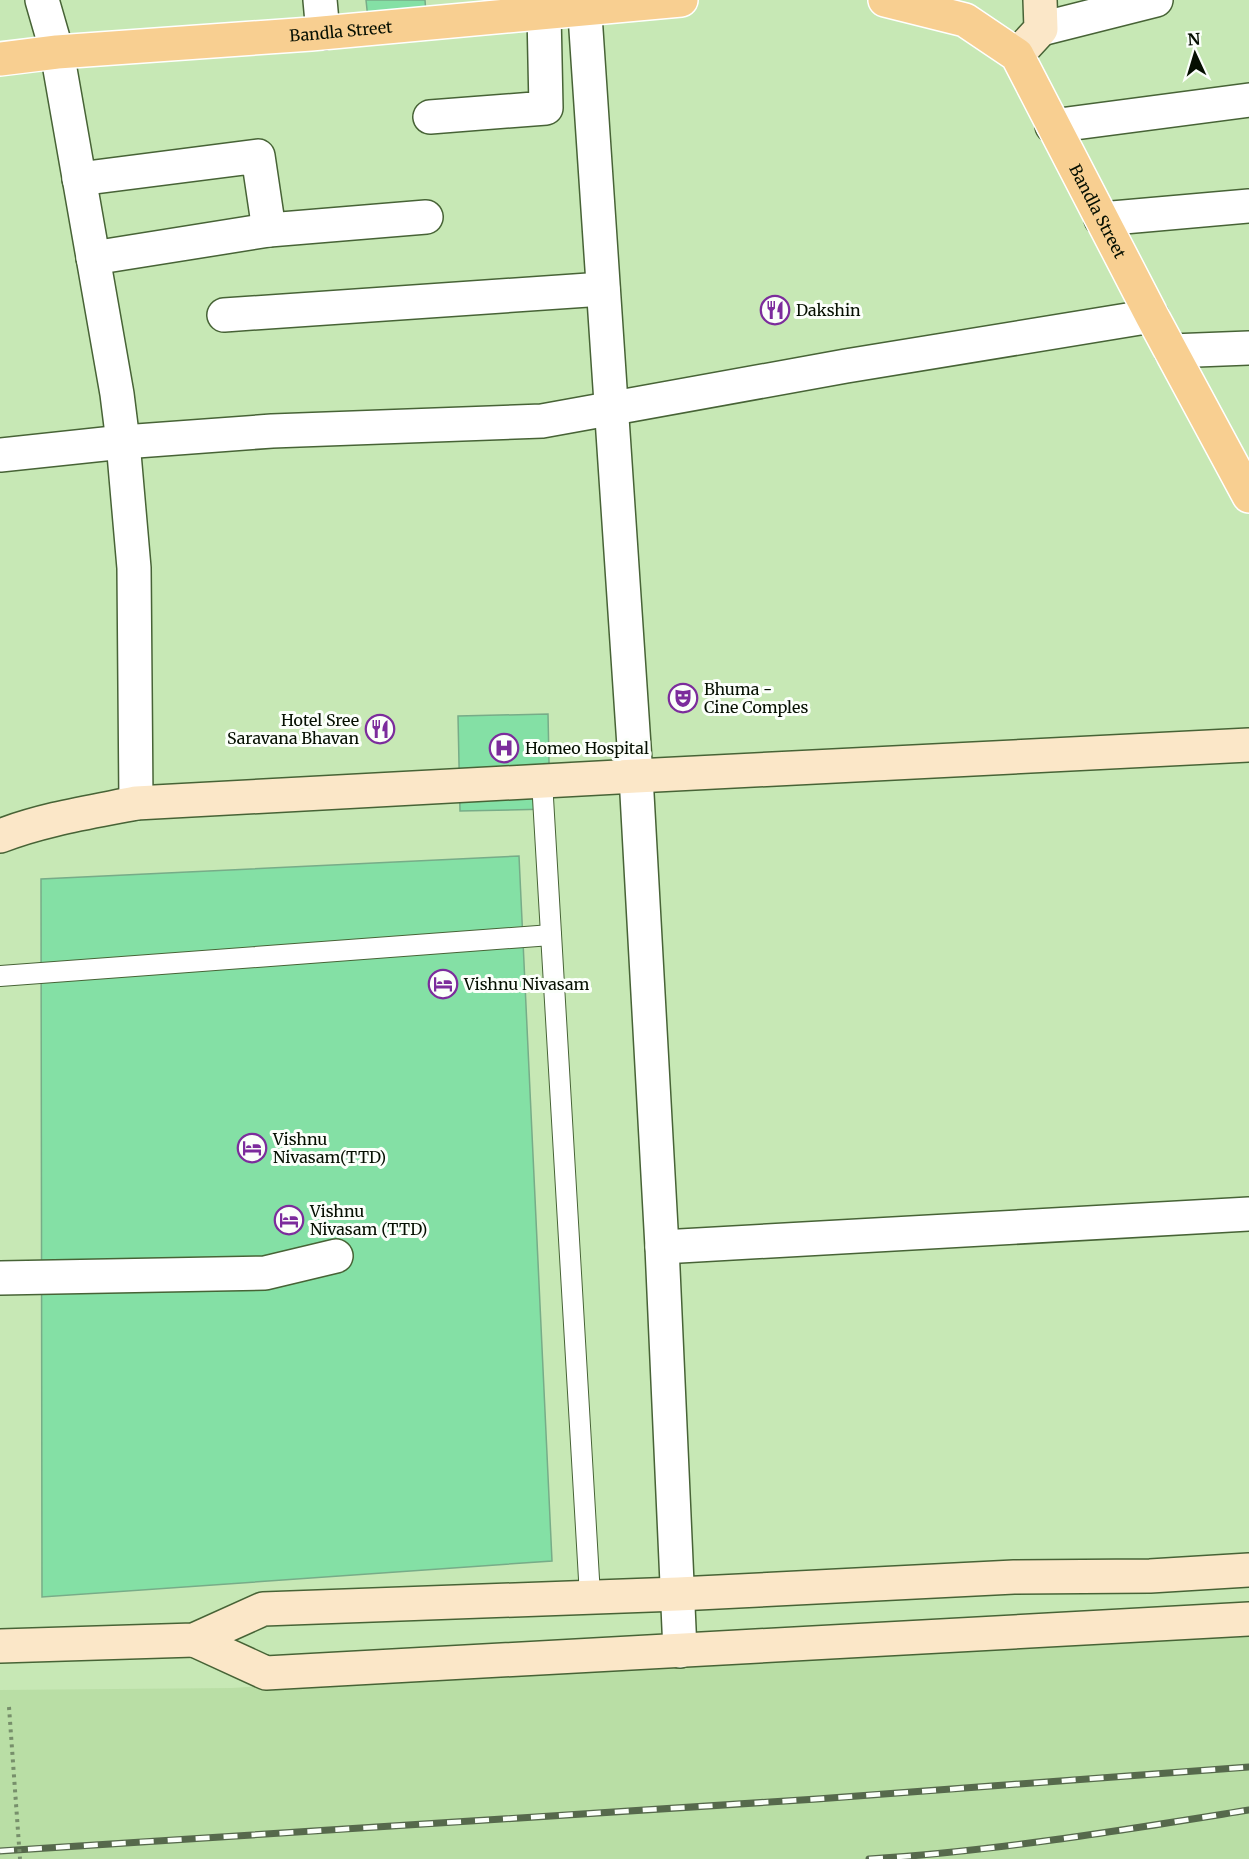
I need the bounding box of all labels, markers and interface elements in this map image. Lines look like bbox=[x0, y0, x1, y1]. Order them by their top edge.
street label: Bandla Street bbox=[289, 17, 394, 46]
north arrow bbox=[1165, 24, 1225, 84]
text: N bbox=[1187, 29, 1201, 49]
street label: Bandla Street bbox=[1065, 161, 1131, 262]
restaurant icon: Dakshin bbox=[759, 294, 791, 326]
place label: Dakshin bbox=[796, 300, 861, 320]
place label: Bhuma - Cine Comples bbox=[704, 679, 808, 717]
theatre icon: Bhuma - Cine Comples bbox=[667, 682, 699, 714]
place label: Hotel Sree Saravana Bhavan bbox=[227, 710, 359, 748]
restaurant icon: Hotel Sree Saravana Bhavan bbox=[364, 713, 396, 745]
hospital icon: Homeo Hospital bbox=[488, 732, 520, 764]
place label: Homeo Hospital bbox=[525, 738, 649, 758]
hotel icon: Vishnu Nivasam bbox=[427, 968, 459, 1000]
place label: Vishnu Nivasam bbox=[463, 974, 589, 994]
place label: Vishnu Nivasam(TTD) bbox=[272, 1129, 386, 1167]
hotel icon: Vishnu Nivasam(TTD) bbox=[236, 1132, 268, 1164]
place label: Vishnu Nivasam (TTD) bbox=[309, 1201, 427, 1239]
hotel icon: Vishnu Nivasam (TTD) bbox=[273, 1204, 305, 1236]

